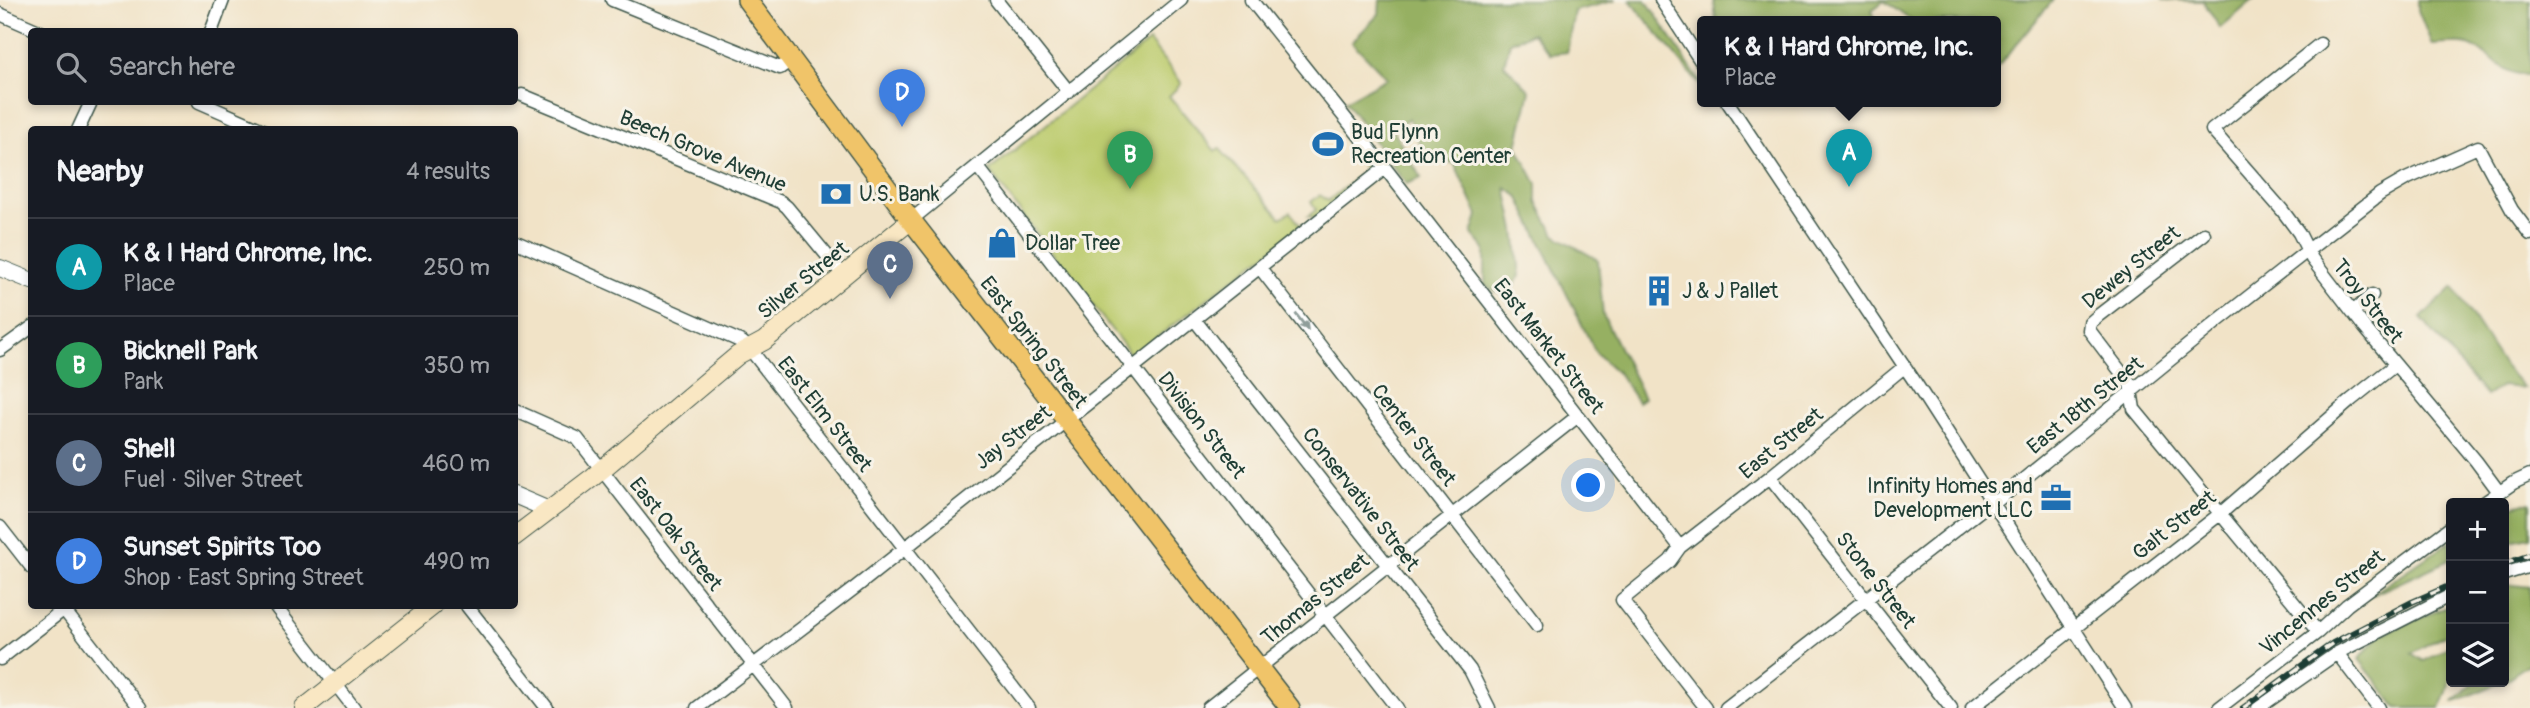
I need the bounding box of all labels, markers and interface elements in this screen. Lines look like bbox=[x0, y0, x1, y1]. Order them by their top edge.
popup bbox=[1697, 16, 2001, 107]
search box bbox=[28, 28, 518, 105]
text: K & I Hard Chrome, Inc. bbox=[1724, 31, 1974, 63]
icon: search bbox=[52, 48, 90, 86]
text: Search here bbox=[108, 51, 235, 83]
text: Place bbox=[1724, 63, 1776, 92]
pin: D bbox=[879, 69, 925, 127]
street label: Beech Grove Avenue bbox=[615, 104, 791, 199]
place label: Bud Flynn Recreation Center bbox=[1351, 119, 1512, 170]
sports icon: Bud Flynn Recreation Center bbox=[1311, 127, 1345, 161]
pin: A bbox=[1826, 129, 1872, 187]
pin: B bbox=[1107, 131, 1153, 189]
text: Nearby bbox=[56, 153, 143, 190]
text: 4 results bbox=[406, 157, 490, 186]
bank icon: U.S. Bank bbox=[819, 177, 853, 211]
place label: U.S. Bank bbox=[859, 181, 940, 208]
street label: Dewey Street bbox=[2077, 219, 2186, 315]
shop icon: Dollar Tree bbox=[985, 226, 1019, 260]
place label: Dollar Tree bbox=[1025, 230, 1121, 257]
street label: Silver Street bbox=[752, 235, 855, 325]
text: K & I Hard Chrome, Inc. bbox=[123, 237, 373, 269]
pin: C bbox=[867, 241, 913, 299]
text: A bbox=[72, 253, 86, 282]
text: 250 m bbox=[424, 253, 490, 282]
street label: Troy Street bbox=[2326, 254, 2409, 349]
text: Place bbox=[123, 269, 175, 298]
street label: East Spring Street bbox=[974, 271, 1094, 414]
street label: East Market Street bbox=[1487, 273, 1610, 420]
building icon: J & J Pallet bbox=[1642, 274, 1676, 308]
place label: J & J Pallet bbox=[1682, 278, 1779, 305]
one-way arrow bbox=[1294, 312, 1309, 330]
text: Bicknell Park bbox=[123, 335, 257, 367]
street label: East 18th Street bbox=[2022, 350, 2149, 460]
text: B bbox=[72, 351, 86, 380]
text: 350 m bbox=[424, 351, 490, 380]
street label: East Elm Street bbox=[771, 351, 878, 478]
street label: Division Street bbox=[1151, 366, 1252, 485]
text: Park bbox=[123, 367, 163, 396]
street label: Center Street bbox=[1365, 379, 1462, 492]
street label: Jay Street bbox=[969, 399, 1058, 476]
street label: East Street bbox=[1734, 401, 1829, 485]
street label: Conservative Street bbox=[1296, 422, 1426, 577]
text: Shell bbox=[123, 433, 176, 465]
text: C bbox=[72, 449, 86, 478]
text: 460 m bbox=[422, 449, 490, 478]
text: Fuel · Silver Street bbox=[123, 465, 303, 494]
your location bbox=[1571, 468, 1605, 502]
street label: East Oak Street bbox=[623, 472, 729, 597]
place label: Infinity Homes and Development LLC bbox=[1867, 473, 2033, 524]
office icon: Infinity Homes and Development LLC bbox=[2039, 481, 2073, 515]
street label: Galt Street bbox=[2127, 484, 2222, 566]
map controls bbox=[2446, 498, 2509, 687]
button: + bbox=[2446, 498, 2509, 561]
street label: Stone Street bbox=[1829, 526, 1922, 635]
text: Sunset Spirits Too bbox=[123, 531, 321, 563]
street label: Vincennes Street bbox=[2254, 543, 2391, 661]
text: D bbox=[72, 547, 86, 576]
text: 490 m bbox=[424, 547, 490, 576]
street label: Thomas Street bbox=[1256, 547, 1375, 651]
button: − bbox=[2446, 561, 2509, 624]
text: Shop · East Spring Street bbox=[123, 563, 364, 592]
button: layers bbox=[2446, 624, 2509, 687]

